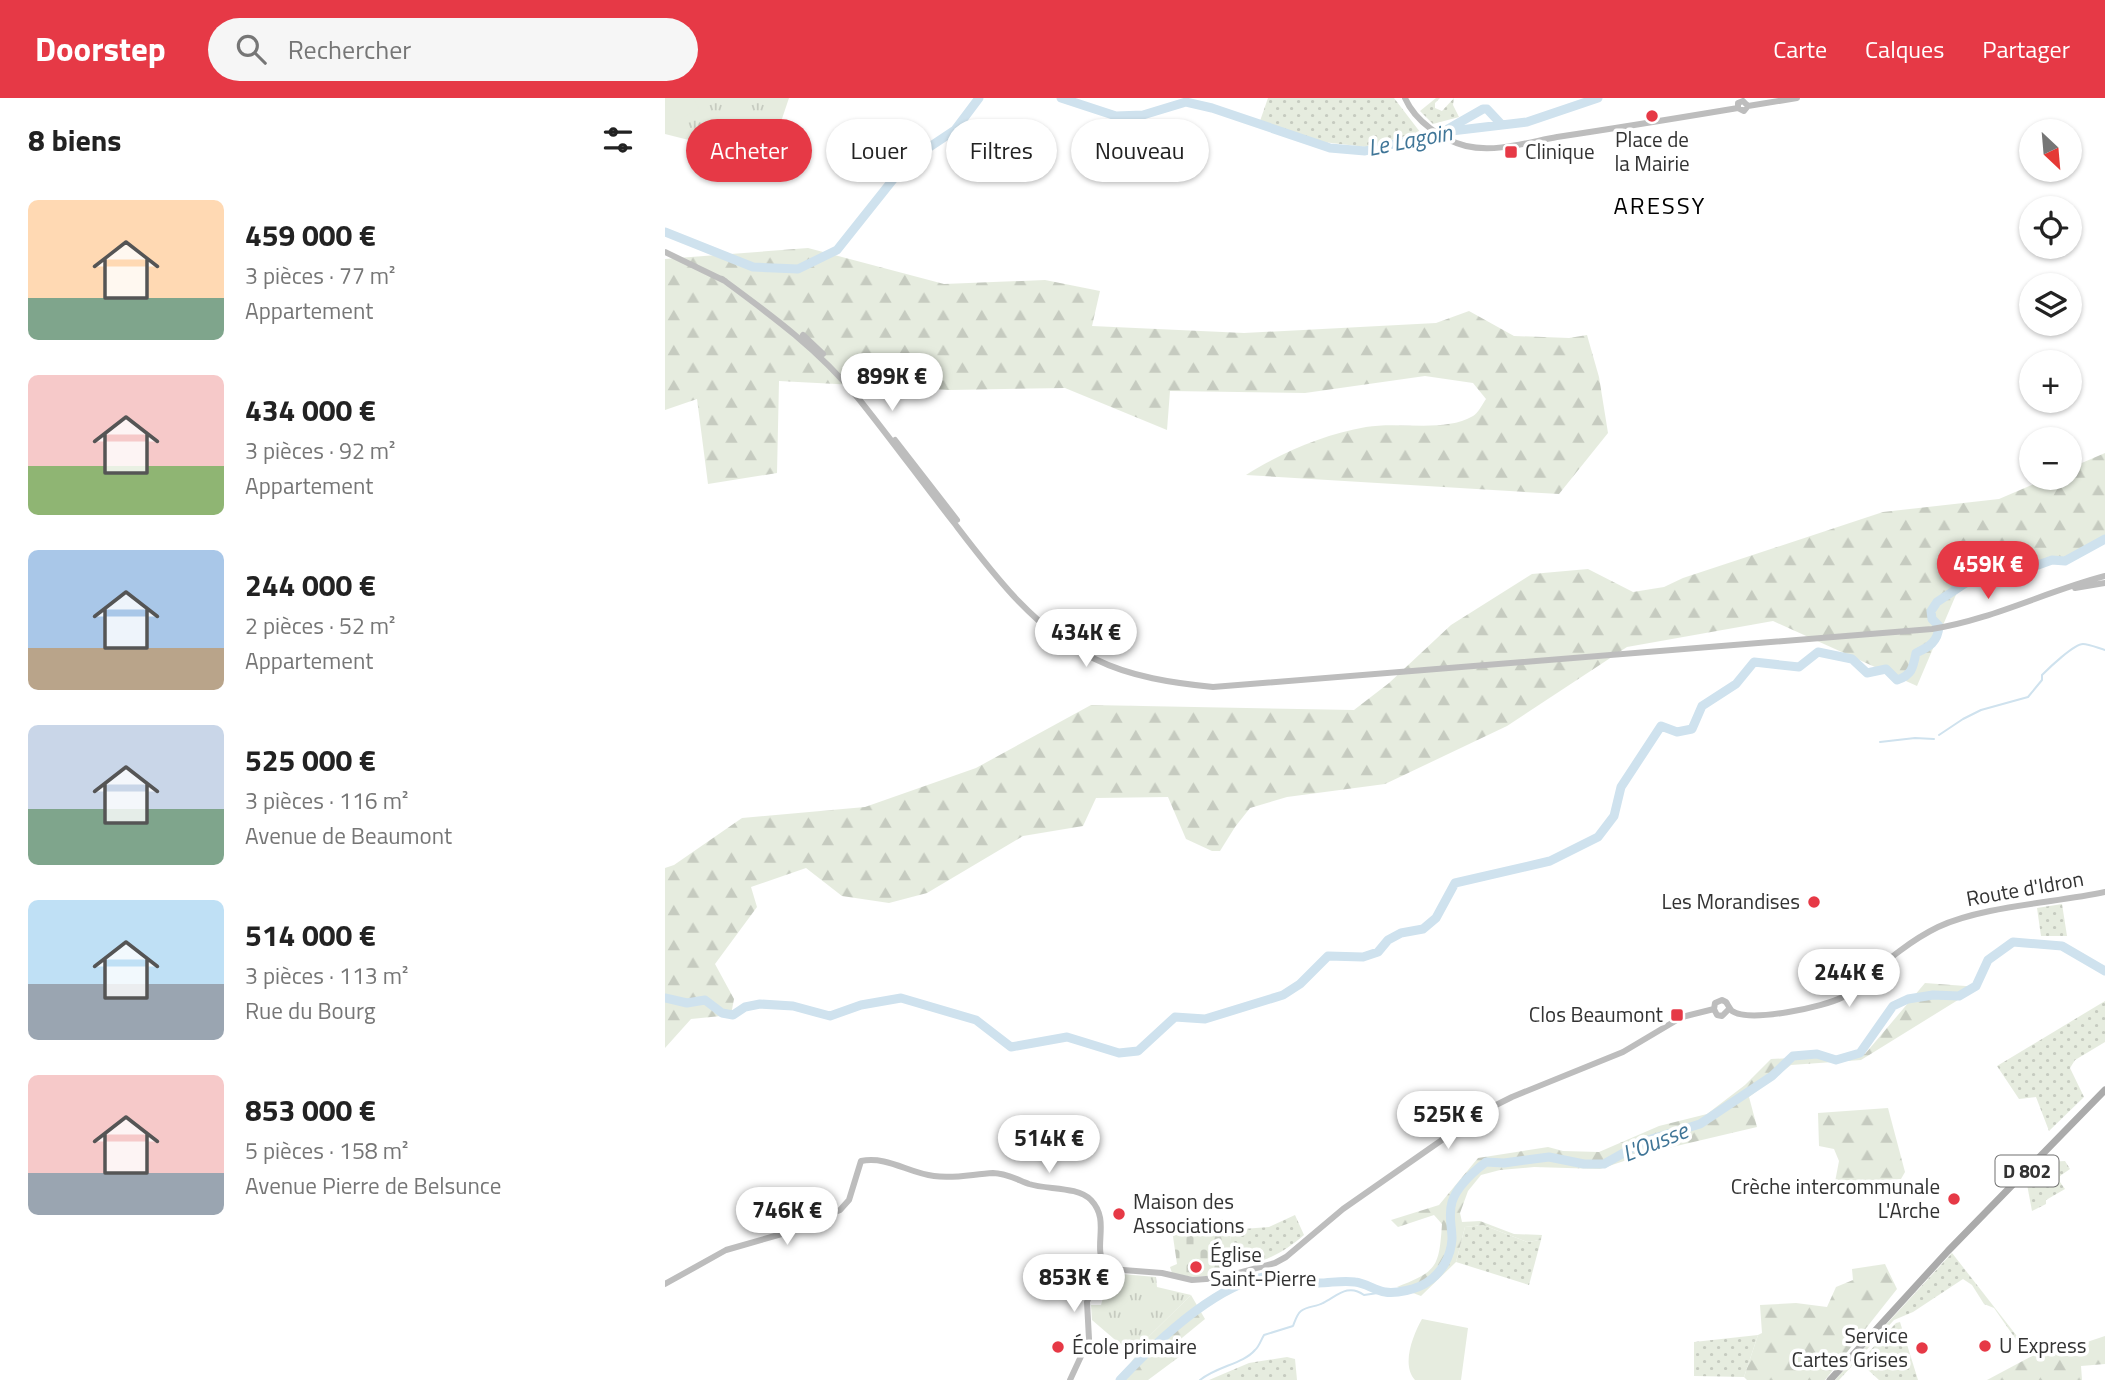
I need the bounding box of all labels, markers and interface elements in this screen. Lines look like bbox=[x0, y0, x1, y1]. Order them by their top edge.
search box bbox=[208, 18, 698, 81]
text: Doorstep bbox=[35, 24, 166, 74]
icon: search bbox=[232, 30, 270, 68]
text: Rechercher bbox=[288, 30, 411, 69]
text: Carte bbox=[1773, 31, 1827, 67]
text: Calques bbox=[1865, 31, 1944, 67]
text: Partager bbox=[1982, 31, 2070, 67]
marker: Place de la Mairie bbox=[1644, 108, 1660, 124]
water label: Le Lagoin bbox=[1365, 114, 1455, 165]
text: 8 biens bbox=[28, 117, 122, 163]
chip: Acheter bbox=[686, 119, 812, 182]
chip: Louer bbox=[826, 119, 932, 182]
chip: Filtres bbox=[946, 119, 1057, 182]
chip: Nouveau bbox=[1071, 119, 1209, 182]
north arrow bbox=[2019, 119, 2083, 182]
map controls bbox=[2019, 119, 2082, 490]
icon: filters bbox=[599, 121, 637, 159]
place label: Place de la Mairie bbox=[1614, 123, 1690, 179]
place label: Clinique bbox=[1525, 135, 1595, 167]
marker: Clinique bbox=[1503, 144, 1519, 160]
district label: ARESSY bbox=[1614, 187, 1706, 223]
button: locate bbox=[2019, 196, 2082, 259]
text: 459 000 € bbox=[245, 212, 376, 258]
icon: home bbox=[84, 228, 168, 312]
text: 3 pièces · 77 m² bbox=[245, 258, 396, 293]
button: layers bbox=[2019, 273, 2082, 336]
text: Appartement bbox=[245, 293, 373, 328]
button: + bbox=[2019, 350, 2082, 413]
pin: 899K € bbox=[835, 354, 949, 413]
text: 899K € bbox=[857, 358, 927, 393]
text: 434 000 € bbox=[245, 387, 376, 433]
icon: home bbox=[84, 403, 168, 487]
button: − bbox=[2019, 427, 2082, 490]
text: 3 pièces · 92 m² bbox=[245, 433, 396, 468]
text: Appartement bbox=[245, 468, 373, 503]
pin: 459K € bbox=[1931, 542, 2045, 601]
text: 459K € bbox=[1953, 546, 2023, 581]
text: 244 000 € bbox=[245, 562, 376, 608]
icon: home bbox=[84, 578, 168, 662]
text: 2 pièces · 52 m² bbox=[245, 608, 396, 643]
pin: 434K € bbox=[1029, 610, 1143, 669]
text: 434K € bbox=[1051, 614, 1121, 649]
text: Appartement bbox=[245, 643, 373, 678]
text: 525 000 € bbox=[245, 737, 376, 783]
icon: home bbox=[84, 753, 168, 837]
text: 3 pièces · 116 m² bbox=[245, 783, 408, 818]
text: Avenue de Beaumont bbox=[245, 818, 452, 853]
street label: Route d'Idron bbox=[1964, 862, 2086, 914]
place label: Les Morandises bbox=[1662, 885, 1800, 917]
marker: Les Morandises bbox=[1806, 894, 1822, 910]
text: 514 000 € bbox=[245, 912, 376, 958]
icon: home bbox=[84, 928, 168, 1012]
pin: 244K € bbox=[1792, 950, 1906, 1009]
text: 244K € bbox=[1814, 954, 1884, 989]
text: 3 pièces · 113 m² bbox=[245, 958, 408, 993]
text: Rue du Bourg bbox=[245, 993, 376, 1028]
place label: Clos Beaumont bbox=[1529, 998, 1664, 1030]
marker: Clos Beaumont bbox=[1669, 1007, 1685, 1023]
text: 853 000 € bbox=[245, 1087, 376, 1133]
pin: 525K € bbox=[1391, 1091, 1505, 1151]
text: 525K € bbox=[1413, 1096, 1483, 1131]
icon: home bbox=[84, 1103, 168, 1187]
water label: L'Ousse bbox=[1617, 1112, 1694, 1171]
pin: 514K € bbox=[992, 1116, 1106, 1175]
text: 514K € bbox=[1014, 1120, 1084, 1155]
text: 5 pièces · 158 m² bbox=[245, 1133, 408, 1168]
road number: D 802 bbox=[1995, 1156, 2059, 1186]
text: Avenue Pierre de Belsunce bbox=[245, 1168, 501, 1203]
place label: Crèche intercommunale L'Arche bbox=[1731, 1170, 1940, 1226]
place label: Maison des Associations bbox=[1133, 1185, 1245, 1241]
pin: 746K € bbox=[730, 1188, 844, 1247]
marker: Crèche intercommunale L'Arche bbox=[1946, 1191, 1962, 1207]
text: 746K € bbox=[752, 1192, 822, 1227]
marker: Maison des Associations bbox=[1111, 1206, 1127, 1222]
place label: Église Saint-Pierre bbox=[1210, 1238, 1316, 1294]
pin: 853K € bbox=[1017, 1254, 1131, 1314]
text: 853K € bbox=[1039, 1259, 1109, 1294]
marker: Église Saint-Pierre bbox=[1188, 1259, 1204, 1275]
place label: Service Cartes Grises bbox=[1791, 1319, 1908, 1375]
place label: U Express bbox=[1999, 1329, 2087, 1361]
place label: École primaire bbox=[1072, 1330, 1197, 1362]
marker: U Express bbox=[1977, 1338, 1993, 1354]
marker: École primaire bbox=[1050, 1339, 1066, 1355]
marker: Service Cartes Grises bbox=[1914, 1340, 1930, 1356]

